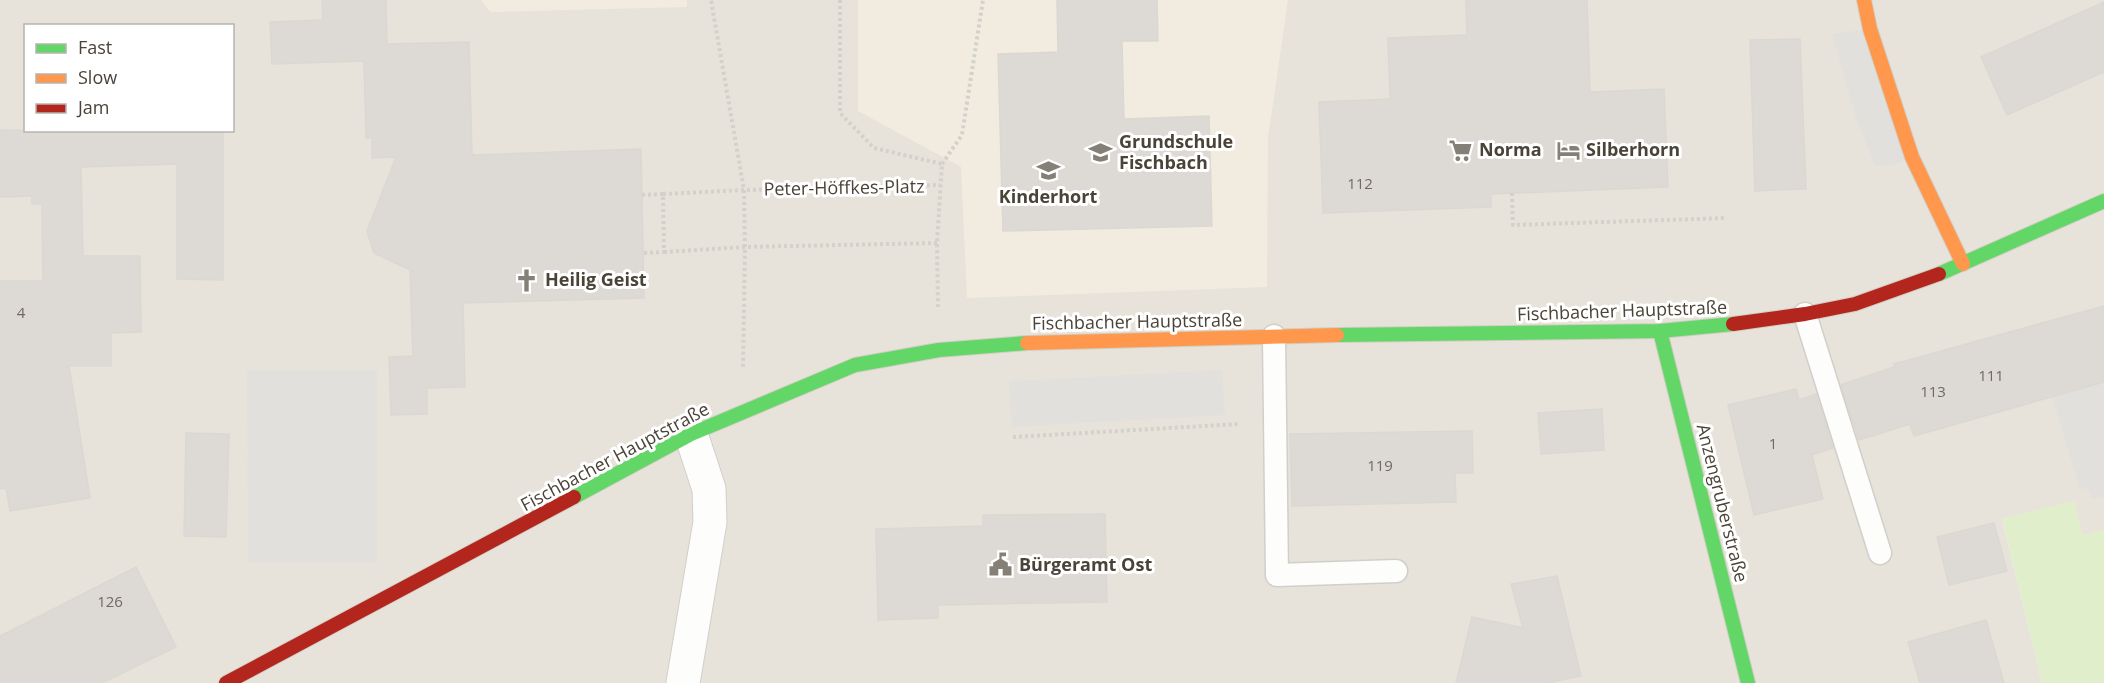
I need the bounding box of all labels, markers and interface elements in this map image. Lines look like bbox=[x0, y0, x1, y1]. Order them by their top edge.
legend bbox=[24, 24, 234, 132]
text: Fast bbox=[78, 35, 112, 59]
text: Slow bbox=[78, 65, 117, 89]
text: Jam bbox=[76, 95, 110, 119]
place label: Grundschule Fischbach bbox=[1119, 129, 1233, 174]
supermarket icon: Norma bbox=[1448, 137, 1474, 163]
place label: Norma bbox=[1479, 137, 1542, 161]
hotel icon: Silberhorn bbox=[1555, 137, 1581, 163]
place label: Silberhorn bbox=[1586, 137, 1680, 161]
school or university icon: Grundschule Fischbach bbox=[1088, 139, 1114, 165]
school or university icon: Kinderhort bbox=[1035, 158, 1061, 184]
house number: 112 bbox=[1347, 173, 1373, 193]
street label: Peter-Höffkes-Platz bbox=[763, 174, 925, 200]
place label: Kinderhort bbox=[999, 184, 1097, 208]
church icon: Heilig Geist bbox=[514, 267, 540, 293]
place label: Heilig Geist bbox=[545, 267, 647, 291]
street label: Fischbacher Hauptstraße bbox=[1516, 294, 1727, 326]
house number: 4 bbox=[17, 302, 26, 322]
street label: Fischbacher Hauptstraße bbox=[1032, 307, 1242, 335]
house number: 111 bbox=[1978, 365, 2004, 385]
house number: 113 bbox=[1920, 381, 1946, 401]
street label: Fischbacher Hauptstraße bbox=[516, 396, 713, 516]
street label: Anzengruberstraße bbox=[1692, 421, 1754, 584]
house number: 1 bbox=[1769, 433, 1777, 453]
house number: 119 bbox=[1367, 455, 1393, 475]
public building icon: Bürgeramt Ost bbox=[988, 552, 1014, 578]
place label: Bürgeramt Ost bbox=[1019, 552, 1152, 576]
house number: 126 bbox=[97, 591, 123, 611]

